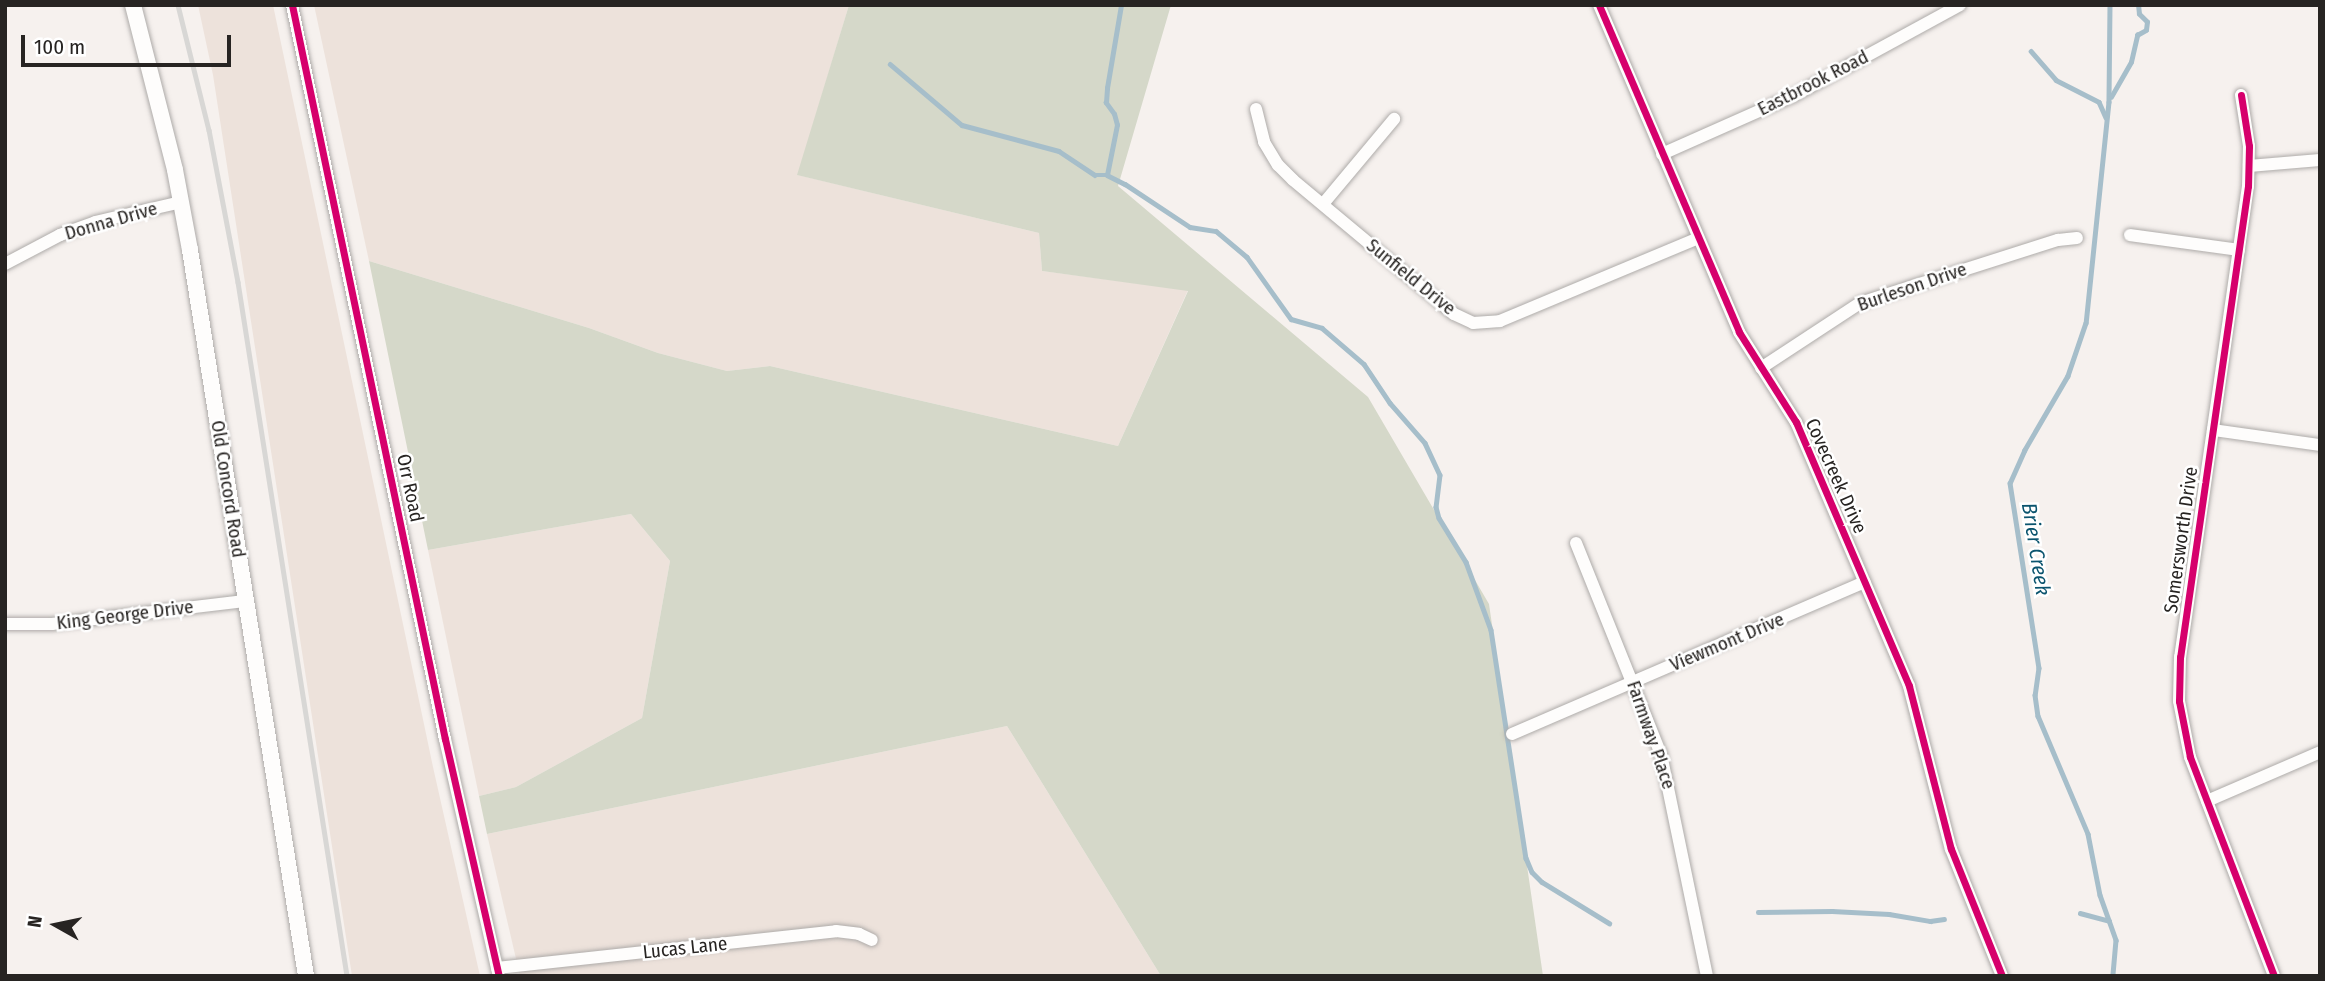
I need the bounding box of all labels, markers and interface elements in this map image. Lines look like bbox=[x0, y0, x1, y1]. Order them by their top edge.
scale bar bbox=[24, 21, 234, 65]
text: 100 m bbox=[34, 34, 85, 60]
street label: Eastbrook Road bbox=[1754, 45, 1872, 121]
street label: Donna Drive bbox=[62, 197, 160, 245]
street label: Sunfield Drive bbox=[1362, 234, 1460, 320]
street label: Burleson Drive bbox=[1854, 258, 1970, 316]
street label: Covecreek Drive bbox=[1800, 415, 1872, 537]
street label: Old Concord Road bbox=[206, 419, 250, 559]
street label: Orr Road bbox=[392, 452, 428, 524]
street label: Somersworth Drive bbox=[2159, 465, 2203, 615]
water label: Brier Creek bbox=[2016, 501, 2056, 597]
street label: King George Drive bbox=[55, 595, 195, 635]
street label: Viewmont Drive bbox=[1666, 608, 1788, 676]
street label: Farmway Place bbox=[1622, 678, 1680, 792]
north arrow bbox=[21, 890, 91, 960]
text: N bbox=[23, 914, 47, 929]
street label: Lucas Lane bbox=[642, 932, 728, 964]

